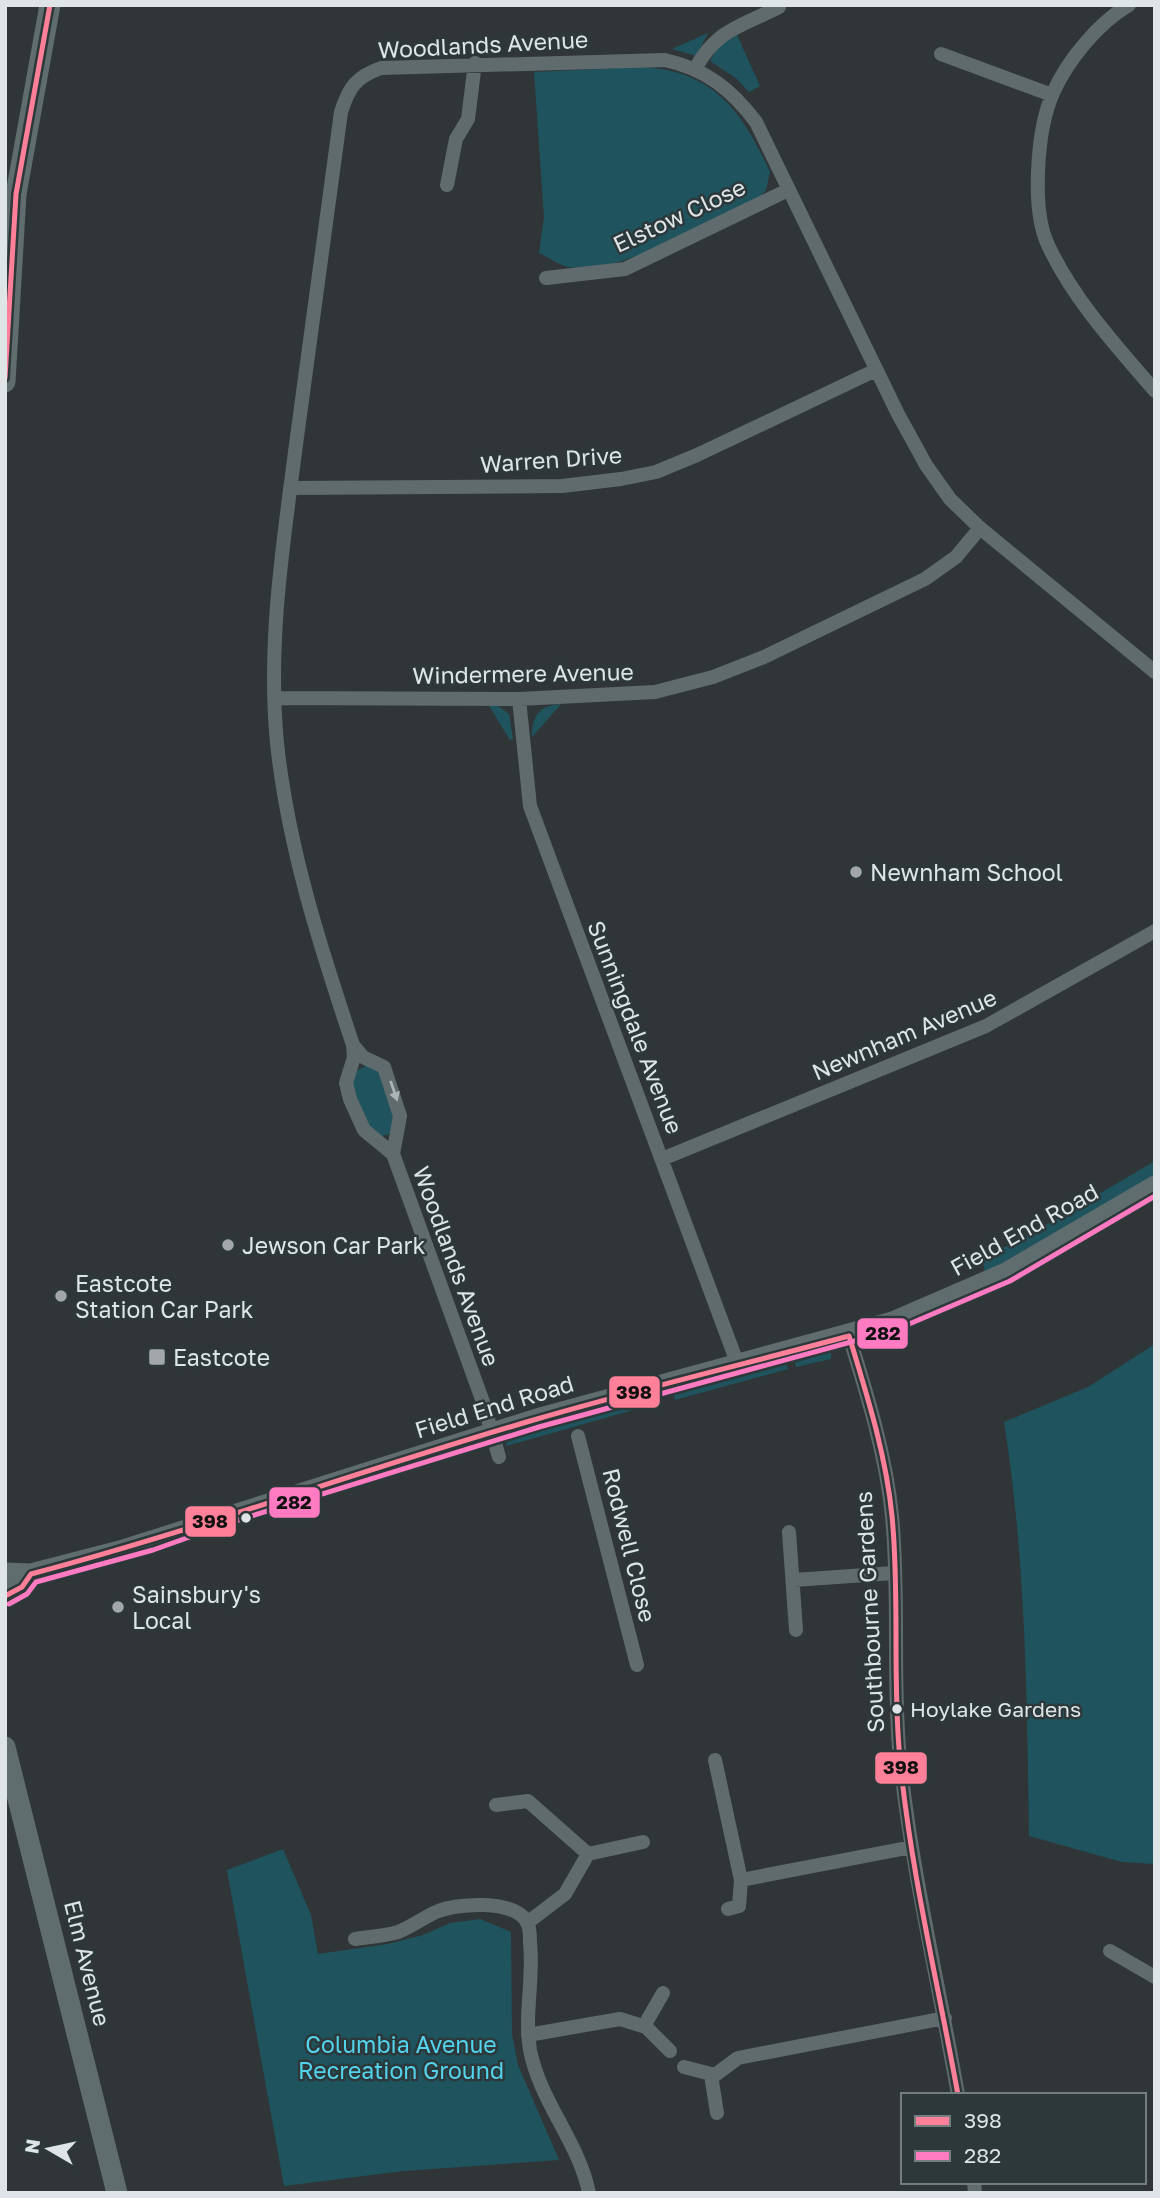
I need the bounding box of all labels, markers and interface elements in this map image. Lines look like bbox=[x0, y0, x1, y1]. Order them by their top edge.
street label: Woodlands Avenue bbox=[377, 25, 589, 63]
street label: Elstow Close bbox=[608, 172, 750, 258]
street label: Warren Drive bbox=[479, 440, 623, 478]
street label: Windermere Avenue bbox=[412, 657, 634, 689]
place label: Newnham School bbox=[870, 858, 1063, 886]
marker: Newnham School bbox=[848, 864, 864, 880]
street label: Sunningdale Avenue bbox=[582, 917, 690, 1137]
street label: Newnham Avenue bbox=[807, 982, 1001, 1086]
one-way arrow bbox=[389, 1080, 399, 1101]
street label: Woodlands Avenue bbox=[408, 1162, 506, 1370]
street label: Field End Road bbox=[945, 1177, 1103, 1281]
place label: Jewson Car Park bbox=[242, 1231, 426, 1259]
marker: Jewson Car Park bbox=[220, 1237, 236, 1253]
place label: Eastcote Station Car Park bbox=[75, 1269, 253, 1323]
marker: Eastcote Station Car Park bbox=[53, 1288, 69, 1304]
line badge: 282 bbox=[856, 1317, 909, 1350]
text: 282 bbox=[865, 1321, 901, 1344]
place label: Eastcote bbox=[173, 1343, 270, 1371]
marker: Eastcote bbox=[147, 1347, 167, 1367]
street label: Field End Road bbox=[411, 1369, 577, 1443]
line badge: 398 bbox=[608, 1375, 661, 1409]
text: 398 bbox=[616, 1380, 652, 1403]
street label: Rodwell Close bbox=[597, 1465, 663, 1625]
line badge: 282 bbox=[268, 1486, 321, 1519]
text: 282 bbox=[276, 1490, 312, 1513]
street label: Southbourne Gardens bbox=[849, 1491, 889, 1733]
line badge: 398 bbox=[184, 1505, 237, 1538]
text: 398 bbox=[192, 1509, 228, 1532]
unlabelled marker bbox=[239, 1511, 253, 1525]
place label: Sainsbury's Local bbox=[132, 1580, 261, 1634]
marker: Sainsbury's Local bbox=[110, 1599, 126, 1615]
place label: Hoylake Gardens bbox=[910, 1696, 1081, 1722]
marker: Hoylake Gardens bbox=[890, 1702, 904, 1716]
line badge: 398 bbox=[874, 1751, 928, 1785]
text: 398 bbox=[883, 1755, 919, 1778]
street label: Elm Avenue bbox=[59, 1897, 117, 2029]
park label: Columbia Avenue Recreation Ground bbox=[298, 2030, 504, 2084]
legend bbox=[901, 2093, 1146, 2184]
text: 398 bbox=[964, 2107, 1002, 2133]
north arrow bbox=[14, 2114, 84, 2184]
text: N bbox=[19, 2137, 44, 2155]
text: 282 bbox=[964, 2142, 1001, 2168]

